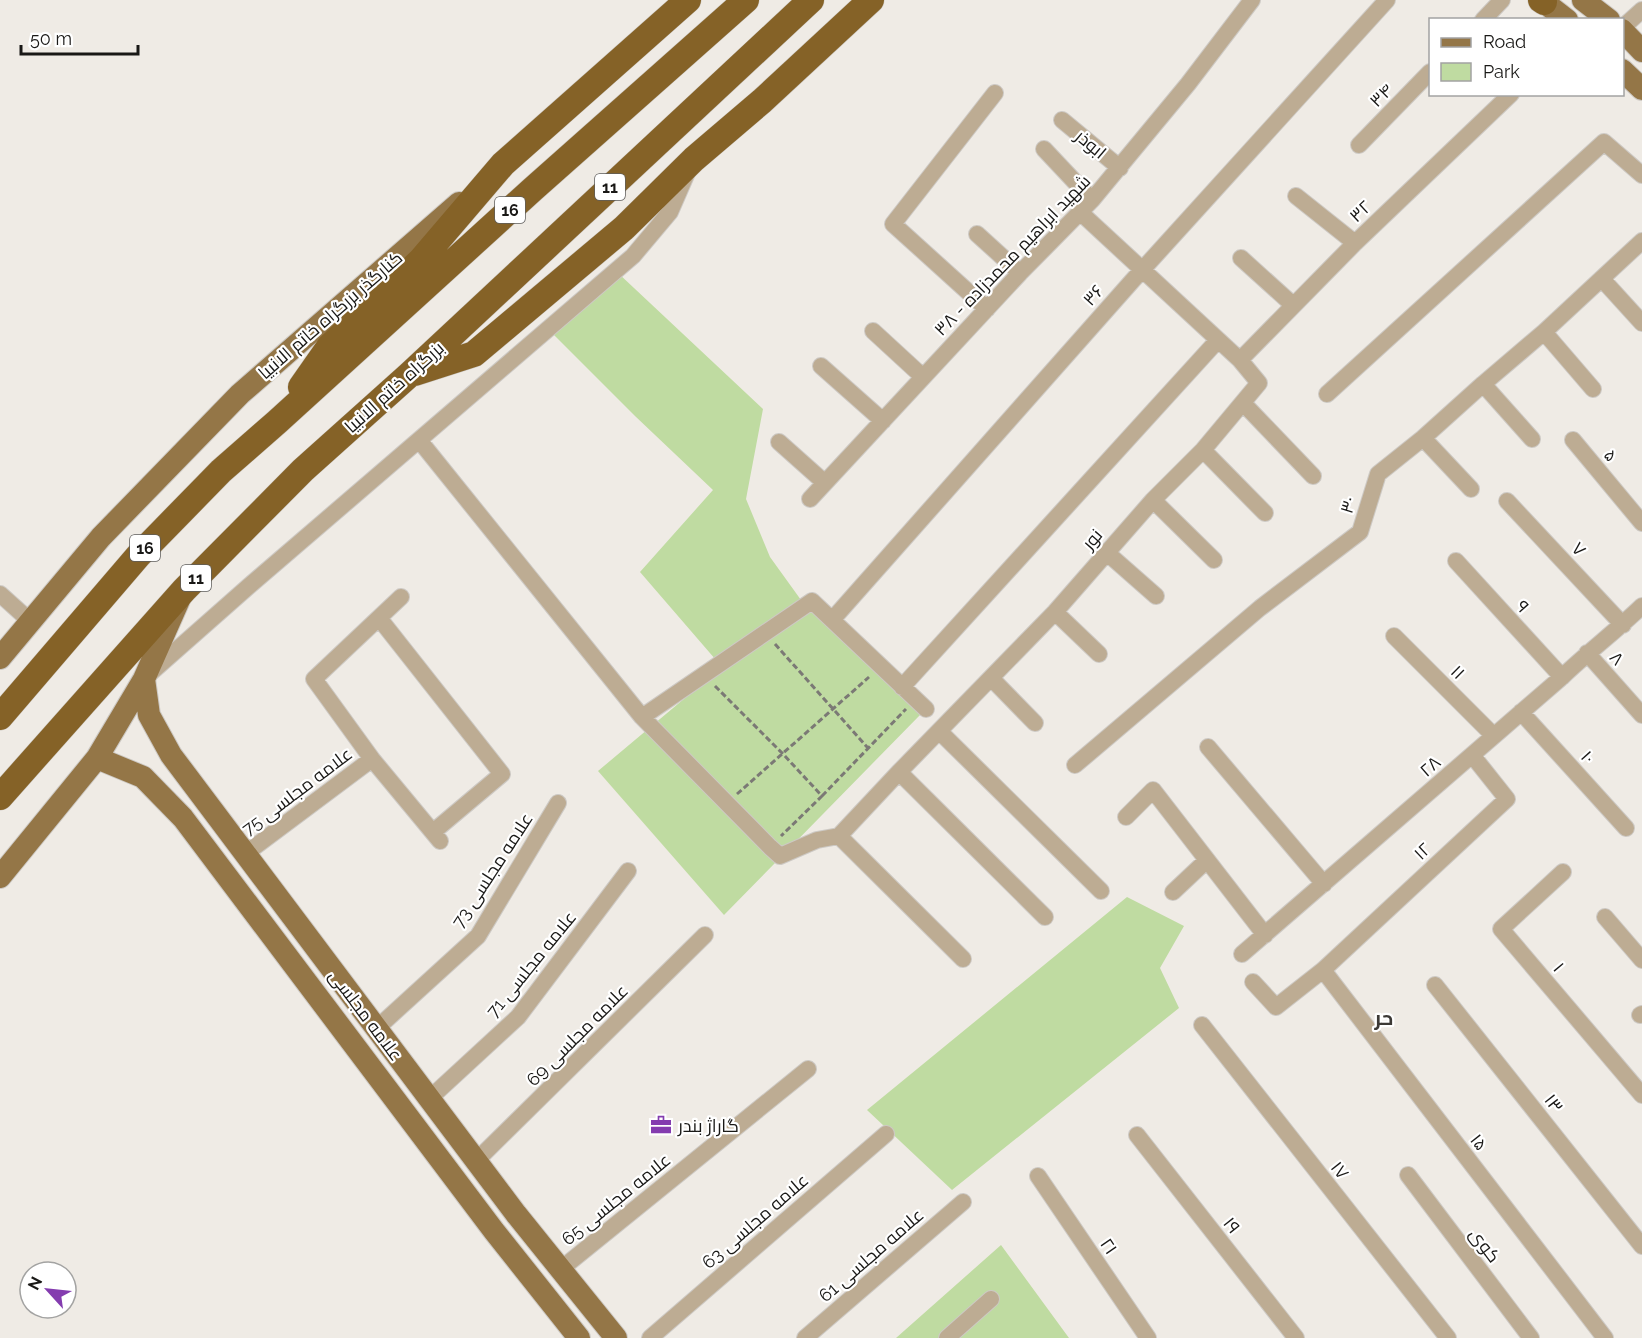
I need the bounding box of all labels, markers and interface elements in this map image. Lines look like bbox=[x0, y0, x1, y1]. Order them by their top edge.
scale bar bbox=[21, 18, 138, 56]
legend bbox=[1429, 18, 1624, 96]
text: 50 m bbox=[30, 28, 72, 49]
text: Road bbox=[1483, 31, 1526, 52]
text: Park bbox=[1483, 61, 1520, 82]
street label: ۳۴ bbox=[1365, 79, 1397, 111]
street label: ابوذر bbox=[1070, 125, 1111, 164]
street label: شهید ابراهیم محمدزاده - ۳۸ bbox=[930, 170, 1096, 341]
road number: 11 bbox=[595, 174, 625, 200]
street label: ۳۲ bbox=[1345, 196, 1375, 226]
road number: 16 bbox=[495, 197, 525, 223]
street label: کنارگذر بزرگراه خاتم الانبیا bbox=[254, 247, 408, 385]
street label: ۳۶ bbox=[1078, 280, 1108, 310]
street label: بزرگراه خاتم الانبیا bbox=[340, 337, 449, 438]
street label: ۵ bbox=[1600, 444, 1622, 466]
street label: ۳۰ bbox=[1336, 494, 1360, 516]
street label: نور bbox=[1077, 525, 1107, 555]
road number: 16 bbox=[130, 535, 160, 561]
street label: ۷ bbox=[1567, 538, 1591, 560]
road number: 11 bbox=[181, 565, 211, 591]
street label: ۹ bbox=[1512, 596, 1534, 616]
street label: ۸ bbox=[1605, 647, 1629, 669]
street label: ۱۱ bbox=[1447, 661, 1469, 683]
street label: علامه مجلسی 75 bbox=[238, 743, 357, 840]
street label: ۱۰ bbox=[1577, 746, 1599, 768]
street label: ۲۸ bbox=[1415, 751, 1445, 781]
street label: علامه مجلسی 73 bbox=[447, 809, 538, 932]
street label: ۱۲ bbox=[1409, 838, 1435, 864]
street label: علامه مجلسی 71 bbox=[482, 907, 581, 1022]
street label: ۱ bbox=[1549, 958, 1569, 976]
street label: علامه مجلسی bbox=[324, 965, 407, 1065]
street label: علامه مجلسی 69 bbox=[522, 980, 633, 1091]
district label: حر bbox=[1374, 1006, 1393, 1030]
street label: ۱۳ bbox=[1540, 1090, 1568, 1116]
office icon: گاراژ بندر bbox=[649, 1113, 673, 1137]
place label: گاراژ بندر bbox=[677, 1115, 739, 1137]
street label: ۱۵ bbox=[1466, 1129, 1492, 1155]
street label: علامه مجلسی 65 bbox=[557, 1149, 675, 1250]
street label: ۱۷ bbox=[1327, 1157, 1353, 1183]
street label: علامه مجلسی 63 bbox=[698, 1169, 813, 1274]
street label: علامه مجلسی 61 bbox=[814, 1204, 928, 1307]
street label: ۱۹ bbox=[1219, 1213, 1245, 1237]
street label: کوی bbox=[1464, 1224, 1505, 1267]
street label: ۲۱ bbox=[1096, 1234, 1122, 1258]
north arrow bbox=[18, 1260, 78, 1320]
text: N bbox=[24, 1274, 46, 1293]

